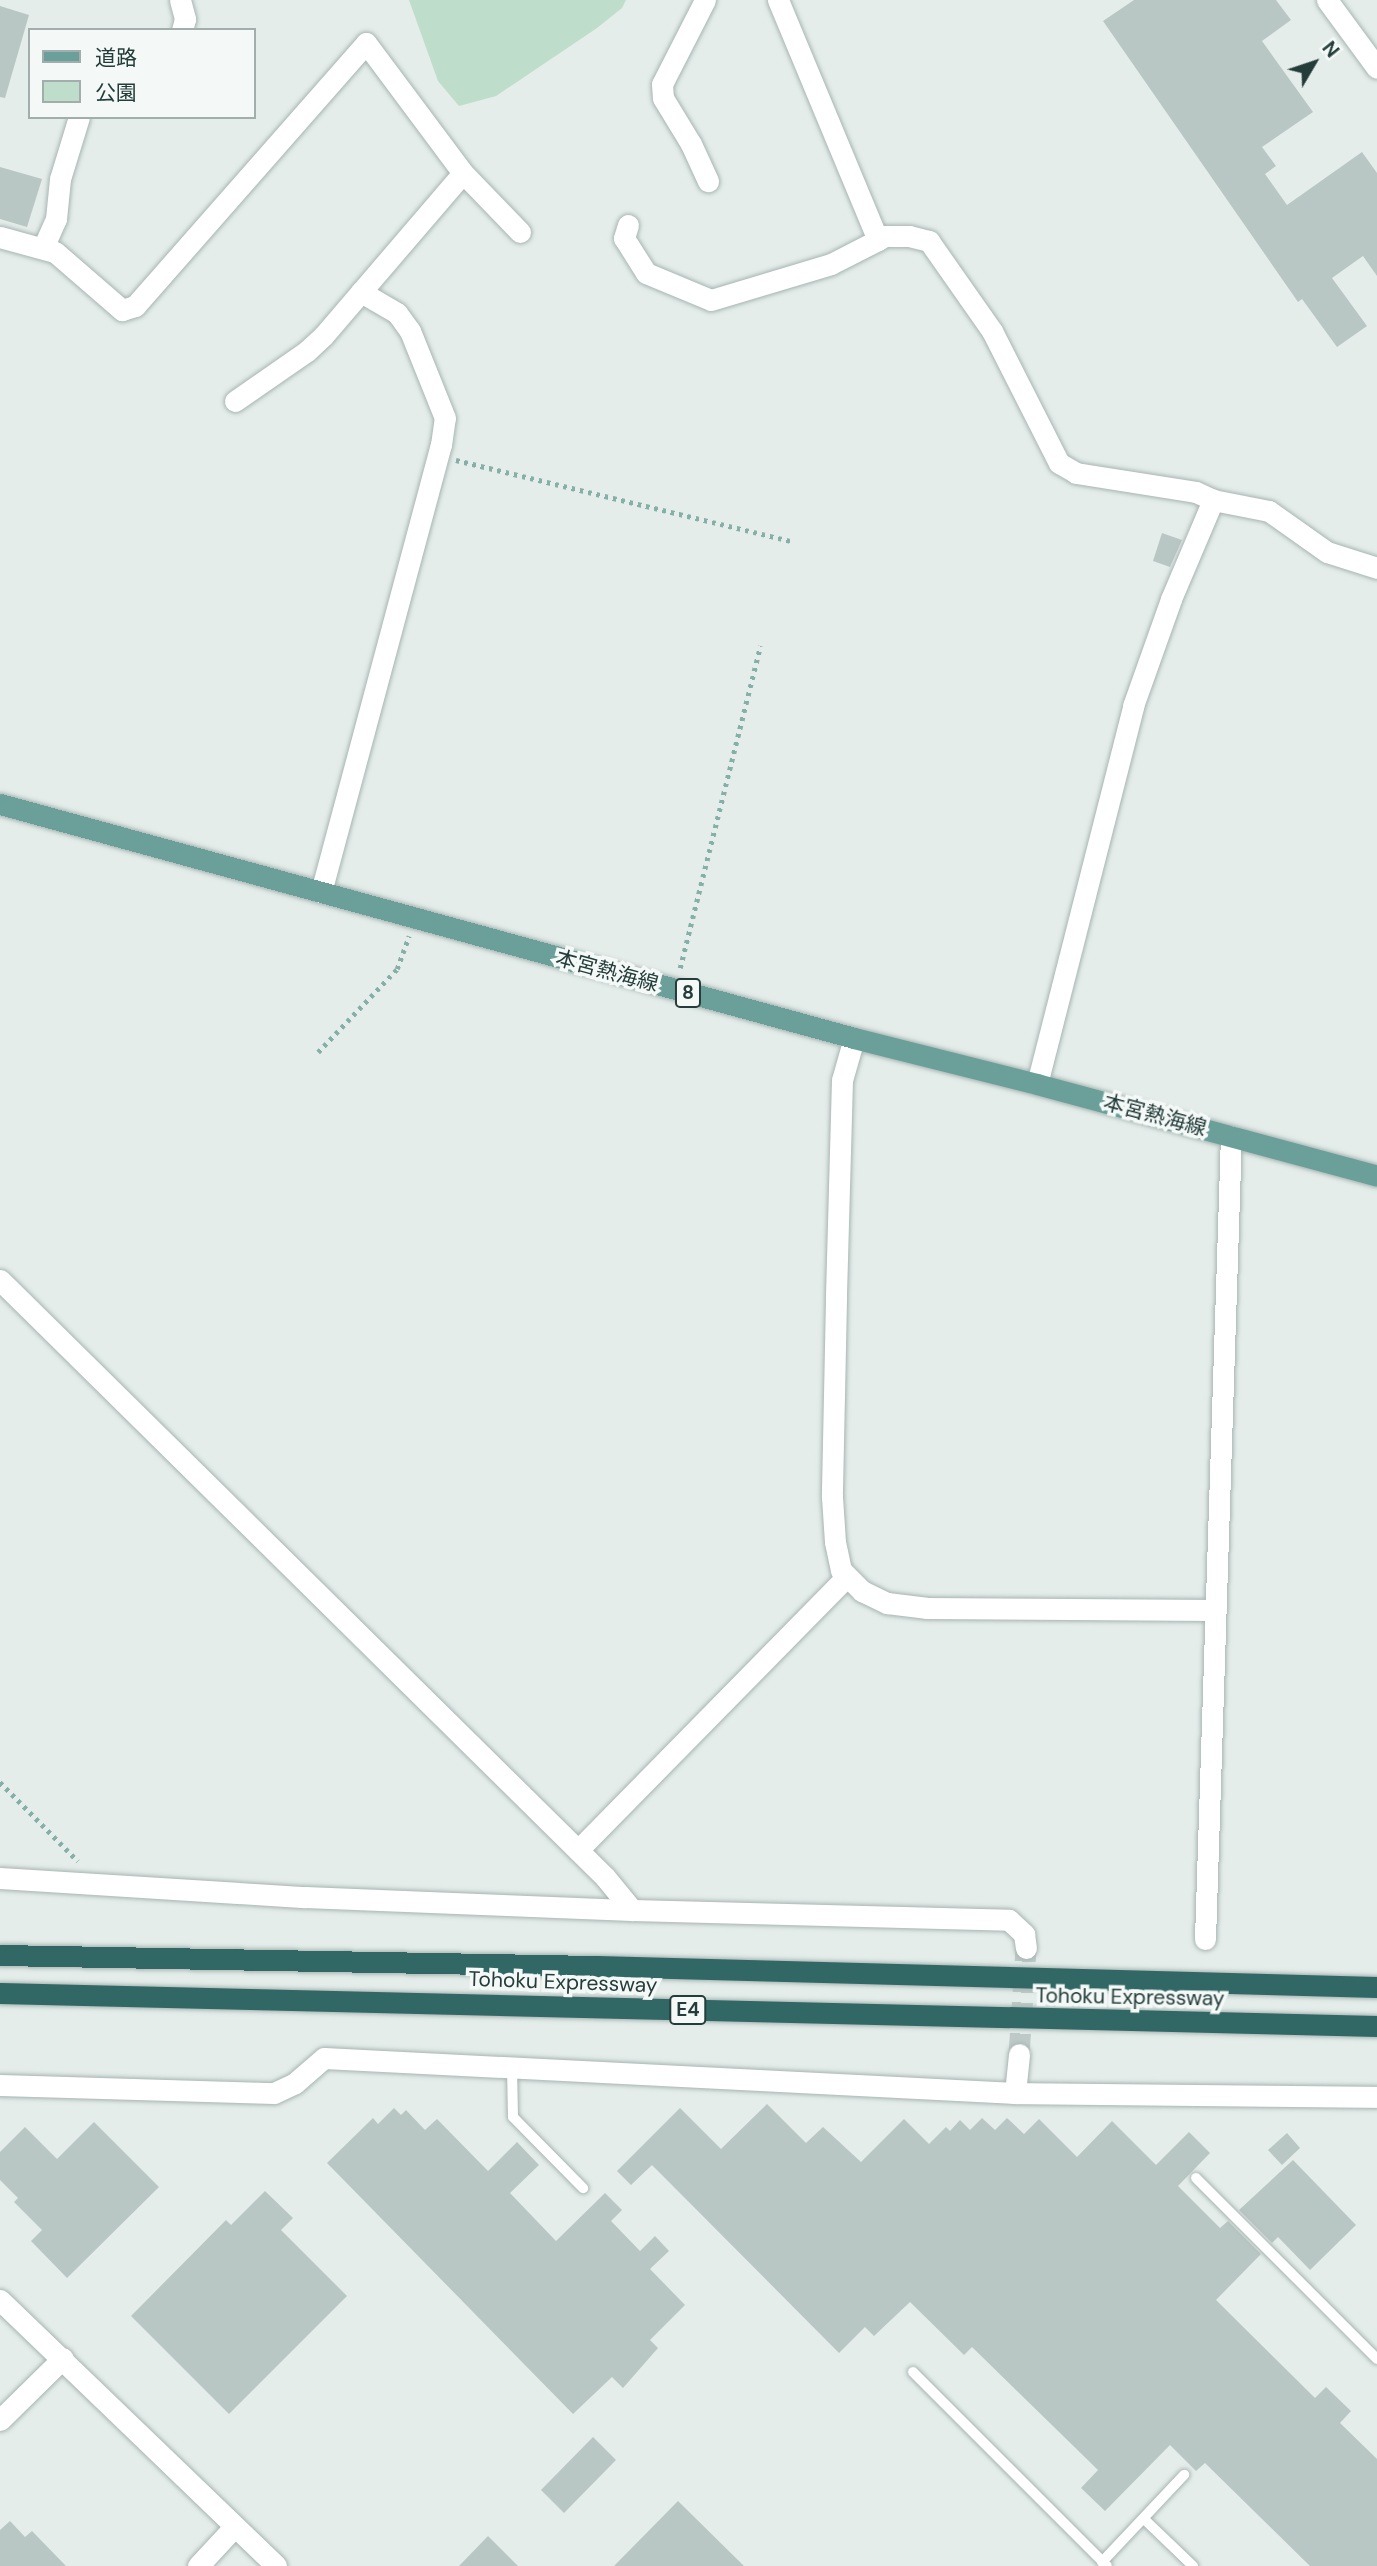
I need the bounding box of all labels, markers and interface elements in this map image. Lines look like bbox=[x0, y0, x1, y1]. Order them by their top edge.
legend bbox=[28, 28, 256, 119]
north arrow bbox=[1279, 28, 1349, 98]
text: N bbox=[1317, 36, 1345, 63]
text: 道路 bbox=[95, 44, 137, 72]
text: 公園 bbox=[95, 79, 137, 107]
street label: 本宮熱海線 bbox=[553, 945, 661, 997]
road number: 8 bbox=[674, 978, 702, 1009]
street label: 本宮熱海線 bbox=[1101, 1089, 1209, 1141]
street label: Tohoku Expressway bbox=[468, 1966, 658, 1998]
street label: Tohoku Expressway bbox=[1035, 1983, 1225, 2011]
road number: E4 bbox=[669, 1994, 707, 2026]

